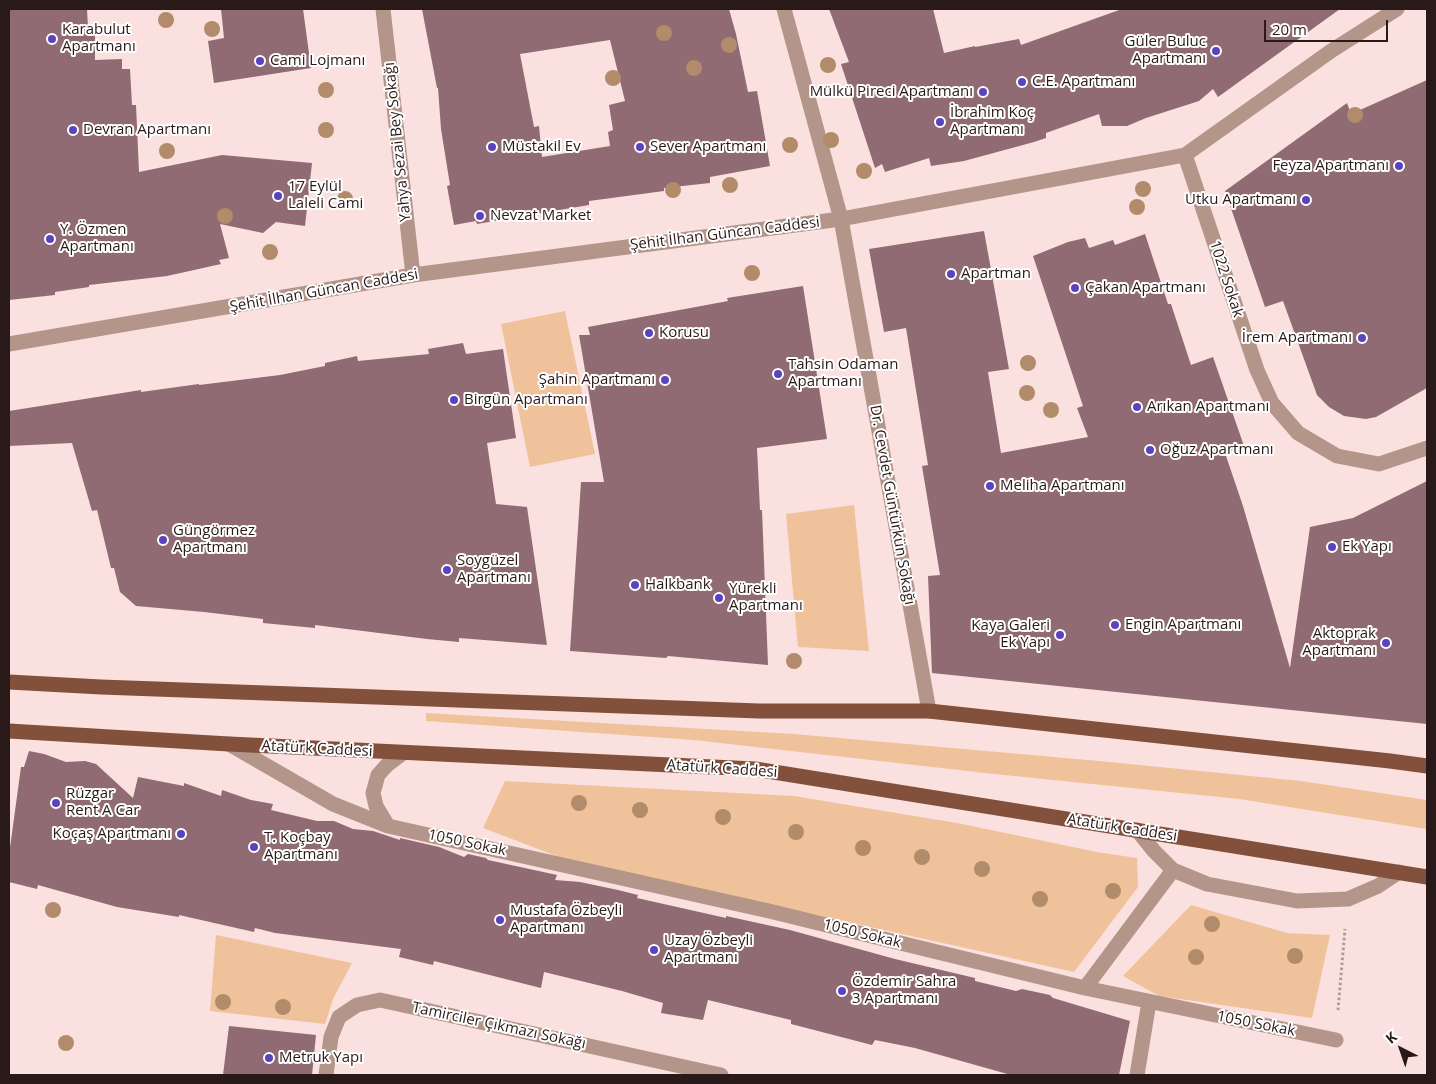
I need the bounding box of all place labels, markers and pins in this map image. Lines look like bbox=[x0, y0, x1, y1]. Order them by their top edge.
place label: Karabulut Apartmanı bbox=[62, 21, 136, 56]
marker: Karabulut Apartmanı bbox=[46, 33, 58, 45]
place label: Güler Buluc Apartmanı bbox=[1125, 33, 1206, 68]
marker: Güler Buluc Apartmanı bbox=[1210, 45, 1222, 57]
place label: Cami Lojmanı bbox=[270, 52, 365, 70]
marker: Cami Lojmanı bbox=[254, 55, 266, 67]
place label: C.E. Apartmanı bbox=[1032, 73, 1135, 91]
marker: C.E. Apartmanı bbox=[1016, 76, 1028, 88]
place label: Mülkü Pireci Apartmanı bbox=[810, 83, 973, 101]
marker: Mülkü Pireci Apartmanı bbox=[977, 86, 989, 98]
place label: İbrahim Koç Apartmanı bbox=[950, 104, 1034, 139]
marker: İbrahim Koç Apartmanı bbox=[934, 116, 946, 128]
place label: Devran Apartmanı bbox=[83, 121, 211, 139]
marker: Devran Apartmanı bbox=[67, 124, 79, 136]
place label: Müstakil Ev bbox=[502, 138, 581, 156]
place label: Sever Apartmanı bbox=[650, 138, 766, 156]
marker: Müstakil Ev bbox=[486, 141, 498, 153]
marker: Sever Apartmanı bbox=[634, 141, 646, 153]
place label: Feyza Apartmanı bbox=[1272, 157, 1389, 175]
marker: Feyza Apartmanı bbox=[1393, 160, 1405, 172]
place label: 17 Eylül Laleli Cami bbox=[288, 178, 363, 213]
marker: 17 Eylül Laleli Cami bbox=[272, 190, 284, 202]
place label: Utku Apartmanı bbox=[1185, 191, 1296, 209]
marker: Utku Apartmanı bbox=[1300, 194, 1312, 206]
place label: Nevzat Market bbox=[490, 207, 591, 225]
marker: Nevzat Market bbox=[474, 210, 486, 222]
place label: Y. Özmen Apartmanı bbox=[60, 221, 134, 256]
marker: Y. Özmen Apartmanı bbox=[44, 233, 56, 245]
place label: Apartman bbox=[961, 265, 1031, 283]
marker: Apartman bbox=[945, 268, 957, 280]
place label: Çakan Apartmanı bbox=[1085, 279, 1206, 297]
marker: Çakan Apartmanı bbox=[1069, 282, 1081, 294]
place label: Korusu bbox=[659, 324, 709, 342]
marker: Korusu bbox=[643, 327, 655, 339]
place label: İrem Apartmanı bbox=[1242, 329, 1352, 347]
marker: İrem Apartmanı bbox=[1356, 332, 1368, 344]
place label: Tahsin Odaman Apartmanı bbox=[788, 356, 898, 391]
marker: Tahsin Odaman Apartmanı bbox=[772, 368, 784, 380]
place label: Şahin Apartmanı bbox=[539, 371, 655, 389]
marker: Şahin Apartmanı bbox=[659, 374, 671, 386]
place label: Birgün Apartmanı bbox=[464, 391, 588, 409]
marker: Birgün Apartmanı bbox=[448, 394, 460, 406]
place label: Arıkan Apartmanı bbox=[1147, 398, 1269, 416]
marker: Arıkan Apartmanı bbox=[1131, 401, 1143, 413]
place label: Oğuz Apartmanı bbox=[1160, 441, 1274, 459]
marker: Oğuz Apartmanı bbox=[1144, 444, 1156, 456]
place label: Meliha Apartmanı bbox=[1000, 477, 1125, 495]
marker: Meliha Apartmanı bbox=[984, 480, 996, 492]
place label: Güngörmez Apartmanı bbox=[173, 522, 255, 557]
marker: Güngörmez Apartmanı bbox=[157, 534, 169, 546]
place label: Ek Yapı bbox=[1342, 538, 1392, 556]
marker: Ek Yapı bbox=[1326, 541, 1338, 553]
place label: Soygüzel Apartmanı bbox=[457, 552, 531, 587]
marker: Soygüzel Apartmanı bbox=[441, 564, 453, 576]
place label: Halkbank bbox=[645, 576, 711, 594]
marker: Halkbank bbox=[629, 579, 641, 591]
place label: Yürekli Apartmanı bbox=[729, 580, 803, 615]
marker: Yürekli Apartmanı bbox=[713, 592, 725, 604]
place label: Engin Apartmanı bbox=[1125, 616, 1241, 634]
place label: Kaya Galeri Ek Yapı bbox=[971, 617, 1050, 652]
marker: Engin Apartmanı bbox=[1109, 619, 1121, 631]
place label: Aktoprak Apartmanı bbox=[1302, 625, 1376, 660]
marker: Kaya Galeri Ek Yapı bbox=[1054, 629, 1066, 641]
marker: Aktoprak Apartmanı bbox=[1380, 637, 1392, 649]
place label: Rüzgar Rent A Car bbox=[66, 785, 139, 820]
marker: Rüzgar Rent A Car bbox=[50, 797, 62, 809]
place label: Koçaş Apartmanı bbox=[53, 825, 171, 843]
marker: Koçaş Apartmanı bbox=[175, 828, 187, 840]
place label: T. Koçbay Apartmanı bbox=[264, 829, 338, 864]
marker: T. Koçbay Apartmanı bbox=[248, 841, 260, 853]
place label: Mustafa Özbeyli Apartmanı bbox=[510, 902, 622, 937]
marker: Mustafa Özbeyli Apartmanı bbox=[494, 914, 506, 926]
place label: Uzay Özbeyli Apartmanı bbox=[664, 932, 753, 967]
marker: Uzay Özbeyli Apartmanı bbox=[648, 944, 660, 956]
place label: Özdemir Sahra 3 Apartmanı bbox=[852, 973, 956, 1008]
marker: Özdemir Sahra 3 Apartmanı bbox=[836, 985, 848, 997]
place label: Metruk Yapı bbox=[279, 1049, 363, 1067]
marker: Metruk Yapı bbox=[263, 1052, 275, 1064]

